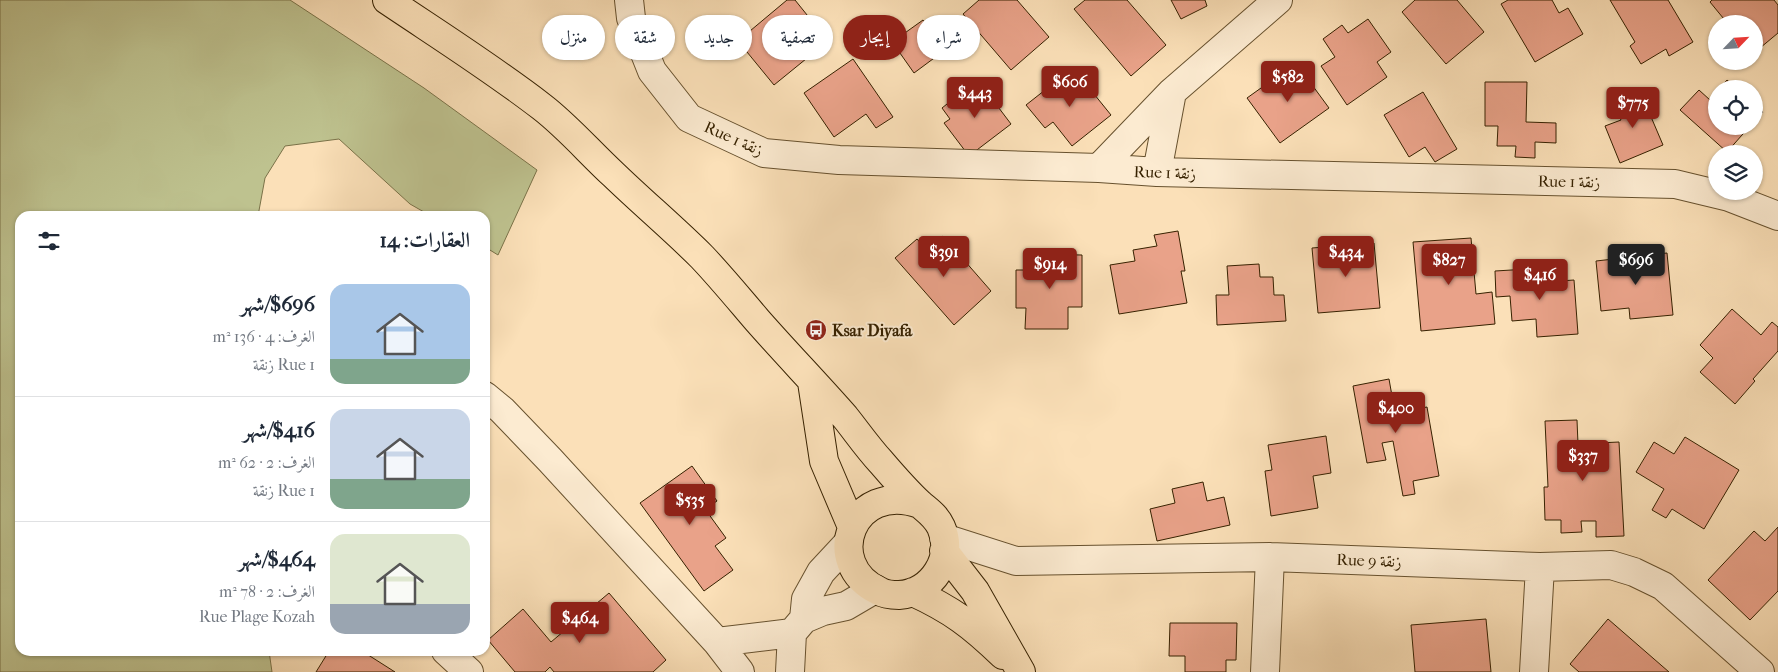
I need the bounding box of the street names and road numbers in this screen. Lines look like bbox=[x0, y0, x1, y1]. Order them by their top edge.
street label: Rue 1 زنقة bbox=[701, 117, 766, 160]
street label: Rue 1 زنقة bbox=[1133, 162, 1196, 183]
street label: Rue 1 زنقة bbox=[1538, 171, 1600, 192]
street label: Rue 9 زنقة bbox=[1336, 550, 1402, 571]

